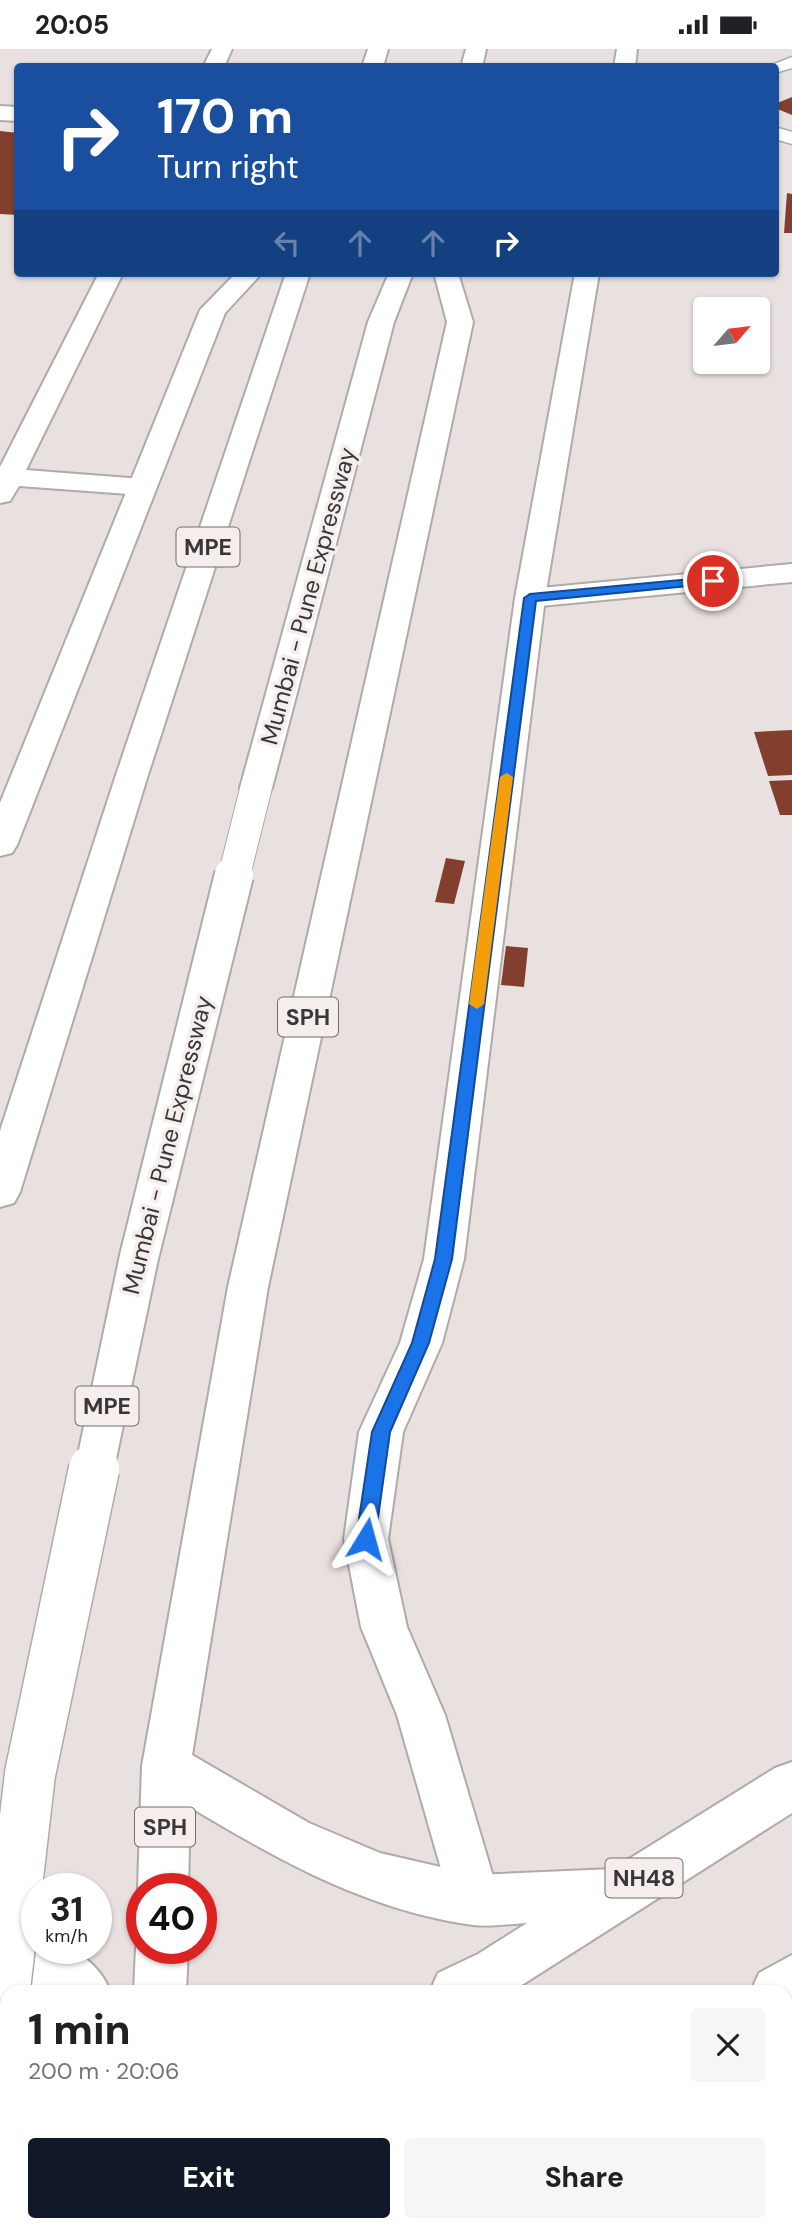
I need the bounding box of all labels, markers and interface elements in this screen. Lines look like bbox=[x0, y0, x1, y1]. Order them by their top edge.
text: 20:05 bbox=[35, 8, 109, 42]
text: 170 m bbox=[157, 84, 293, 148]
icon: right bbox=[42, 91, 133, 182]
text: Turn right bbox=[157, 146, 299, 188]
icon: left bbox=[268, 224, 306, 262]
icon: ahead bbox=[341, 224, 379, 262]
icon: ahead bbox=[414, 224, 452, 262]
icon: right bbox=[487, 224, 525, 262]
north arrow bbox=[693, 297, 770, 375]
map controls bbox=[693, 297, 770, 374]
street label: Mumbai - Pune Expressway bbox=[253, 444, 363, 748]
road number: MPE bbox=[176, 527, 240, 567]
pin bbox=[683, 551, 743, 611]
icon: arrive bbox=[694, 562, 732, 600]
street label: Mumbai - Pune Expressway bbox=[115, 993, 219, 1297]
road number: SPH bbox=[278, 997, 338, 1036]
road number: MPE bbox=[76, 1387, 138, 1425]
position arrow bbox=[329, 1502, 403, 1576]
road number: SPH bbox=[135, 1807, 195, 1847]
road number: NH48 bbox=[606, 1859, 682, 1897]
speed limit sign: 40 bbox=[126, 1873, 217, 1964]
text: 31 bbox=[50, 1886, 83, 1932]
text: km/h bbox=[45, 1924, 88, 1948]
text: 1 min bbox=[28, 2002, 131, 2057]
button: close bbox=[691, 2008, 765, 2082]
text: 200 m · 20:06 bbox=[28, 2056, 179, 2086]
button: Exit bbox=[28, 2138, 390, 2218]
button: Share bbox=[404, 2138, 765, 2218]

